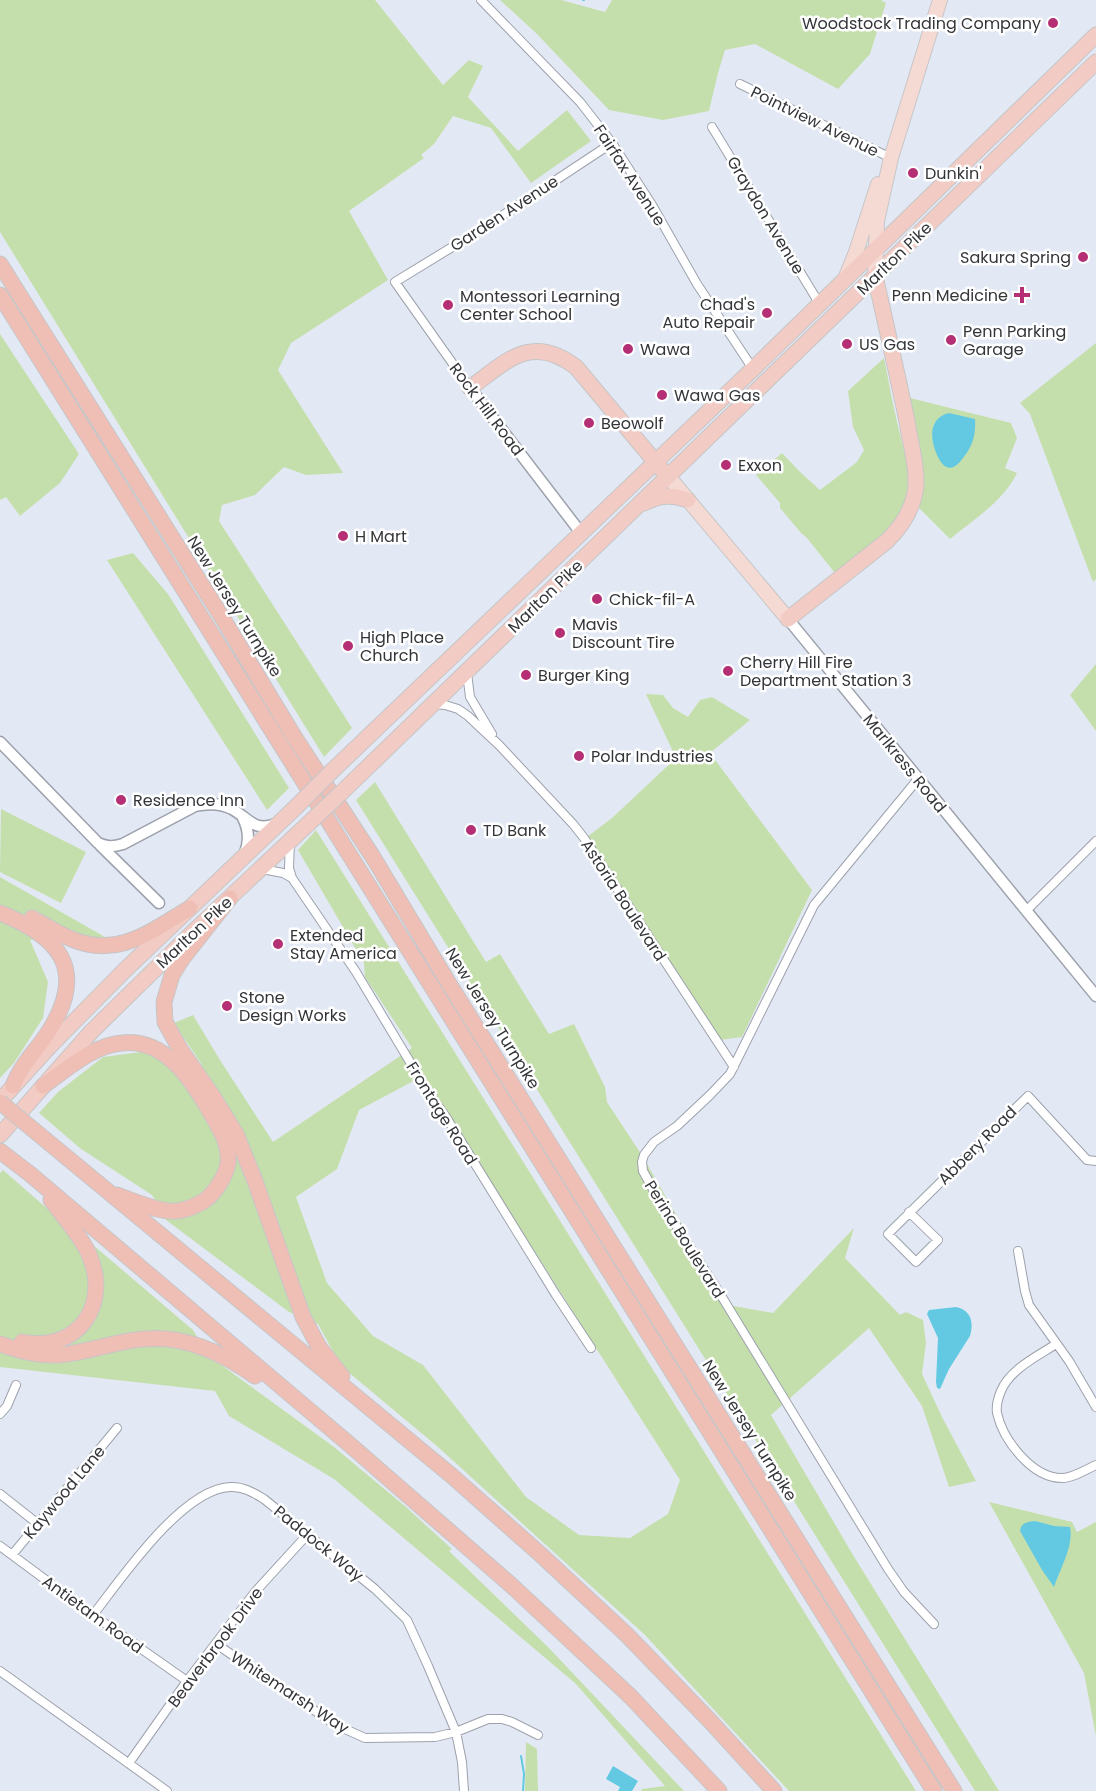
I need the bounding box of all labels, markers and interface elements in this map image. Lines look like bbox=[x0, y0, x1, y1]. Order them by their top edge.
place label: Woodstock Trading Company bbox=[802, 12, 1041, 35]
marker: Woodstock Trading Company bbox=[1046, 16, 1060, 30]
street label: Pointview Avenue bbox=[747, 80, 883, 162]
street label: Fairfax Avenue bbox=[588, 120, 671, 231]
street label: Graydon Avenue bbox=[721, 152, 810, 279]
place label: Dunkin' bbox=[925, 162, 982, 185]
marker: Dunkin' bbox=[906, 166, 920, 180]
street label: Garden Avenue bbox=[446, 170, 563, 257]
street label: Marlton Pike bbox=[852, 217, 937, 300]
place label: Sakura Spring bbox=[960, 246, 1071, 269]
marker: Sakura Spring bbox=[1076, 250, 1090, 264]
place label: Penn Medicine bbox=[892, 284, 1008, 307]
place label: Montessori Learning Center School bbox=[460, 285, 620, 326]
marker: Penn Medicine bbox=[1013, 286, 1031, 304]
place label: Chad's Auto Repair bbox=[662, 293, 755, 334]
marker: Montessori Learning Center School bbox=[441, 298, 455, 312]
marker: Chad's Auto Repair bbox=[760, 306, 774, 320]
place label: Penn Parking Garage bbox=[963, 320, 1066, 361]
place label: US Gas bbox=[859, 333, 915, 356]
marker: Penn Parking Garage bbox=[944, 333, 958, 347]
marker: US Gas bbox=[840, 337, 854, 351]
place label: Wawa bbox=[640, 338, 690, 361]
marker: Wawa bbox=[621, 342, 635, 356]
street label: Rock Hill Road bbox=[444, 358, 529, 461]
place label: Wawa Gas bbox=[674, 384, 760, 407]
marker: Wawa Gas bbox=[655, 388, 669, 402]
place label: Beowolf bbox=[601, 412, 664, 435]
marker: Beowolf bbox=[582, 416, 596, 430]
place label: Exxon bbox=[738, 454, 782, 477]
marker: Exxon bbox=[719, 458, 733, 472]
place label: H Mart bbox=[355, 525, 407, 548]
marker: H Mart bbox=[336, 529, 350, 543]
street label: New Jersey Turnpike bbox=[182, 531, 287, 681]
street label: Marlton Pike bbox=[503, 555, 588, 638]
place label: Chick-fil-A bbox=[609, 588, 695, 611]
marker: Chick-fil-A bbox=[590, 592, 604, 606]
place label: Mavis Discount Tire bbox=[572, 613, 675, 654]
place label: High Place Church bbox=[360, 626, 444, 667]
marker: Mavis Discount Tire bbox=[553, 626, 567, 640]
marker: High Place Church bbox=[341, 639, 355, 653]
place label: Cherry Hill Fire Department Station 3 bbox=[740, 651, 911, 692]
place label: Burger King bbox=[538, 664, 630, 687]
marker: Cherry Hill Fire Department Station 3 bbox=[721, 664, 735, 678]
marker: Burger King bbox=[519, 668, 533, 682]
street label: Marlkress Road bbox=[858, 709, 952, 818]
place label: Polar Industries bbox=[591, 745, 713, 768]
marker: Polar Industries bbox=[572, 749, 586, 763]
place label: Residence Inn bbox=[133, 789, 244, 812]
marker: Residence Inn bbox=[114, 793, 128, 807]
place label: TD Bank bbox=[483, 819, 547, 842]
marker: TD Bank bbox=[464, 823, 478, 837]
street label: Astoria Boulevard bbox=[576, 835, 672, 966]
street label: Marlton Pike bbox=[151, 891, 238, 974]
place label: Extended Stay America bbox=[290, 924, 397, 965]
marker: Extended Stay America bbox=[271, 937, 285, 951]
street label: New Jersey Turnpike bbox=[440, 943, 545, 1093]
place label: Stone Design Works bbox=[239, 986, 346, 1027]
marker: Stone Design Works bbox=[220, 999, 234, 1013]
street label: Frontage Road bbox=[401, 1057, 483, 1169]
street label: Abbery Road bbox=[933, 1101, 1022, 1190]
street label: Perina Boulevard bbox=[639, 1176, 730, 1303]
street label: New Jersey Turnpike bbox=[697, 1355, 802, 1505]
street label: Kaywood Lane bbox=[18, 1440, 111, 1544]
street label: Paddock Way bbox=[269, 1500, 369, 1587]
street label: Antietam Road bbox=[38, 1570, 148, 1659]
street label: Beaverbrook Drive bbox=[162, 1582, 268, 1712]
street label: Whitemarsh Way bbox=[226, 1645, 353, 1739]

